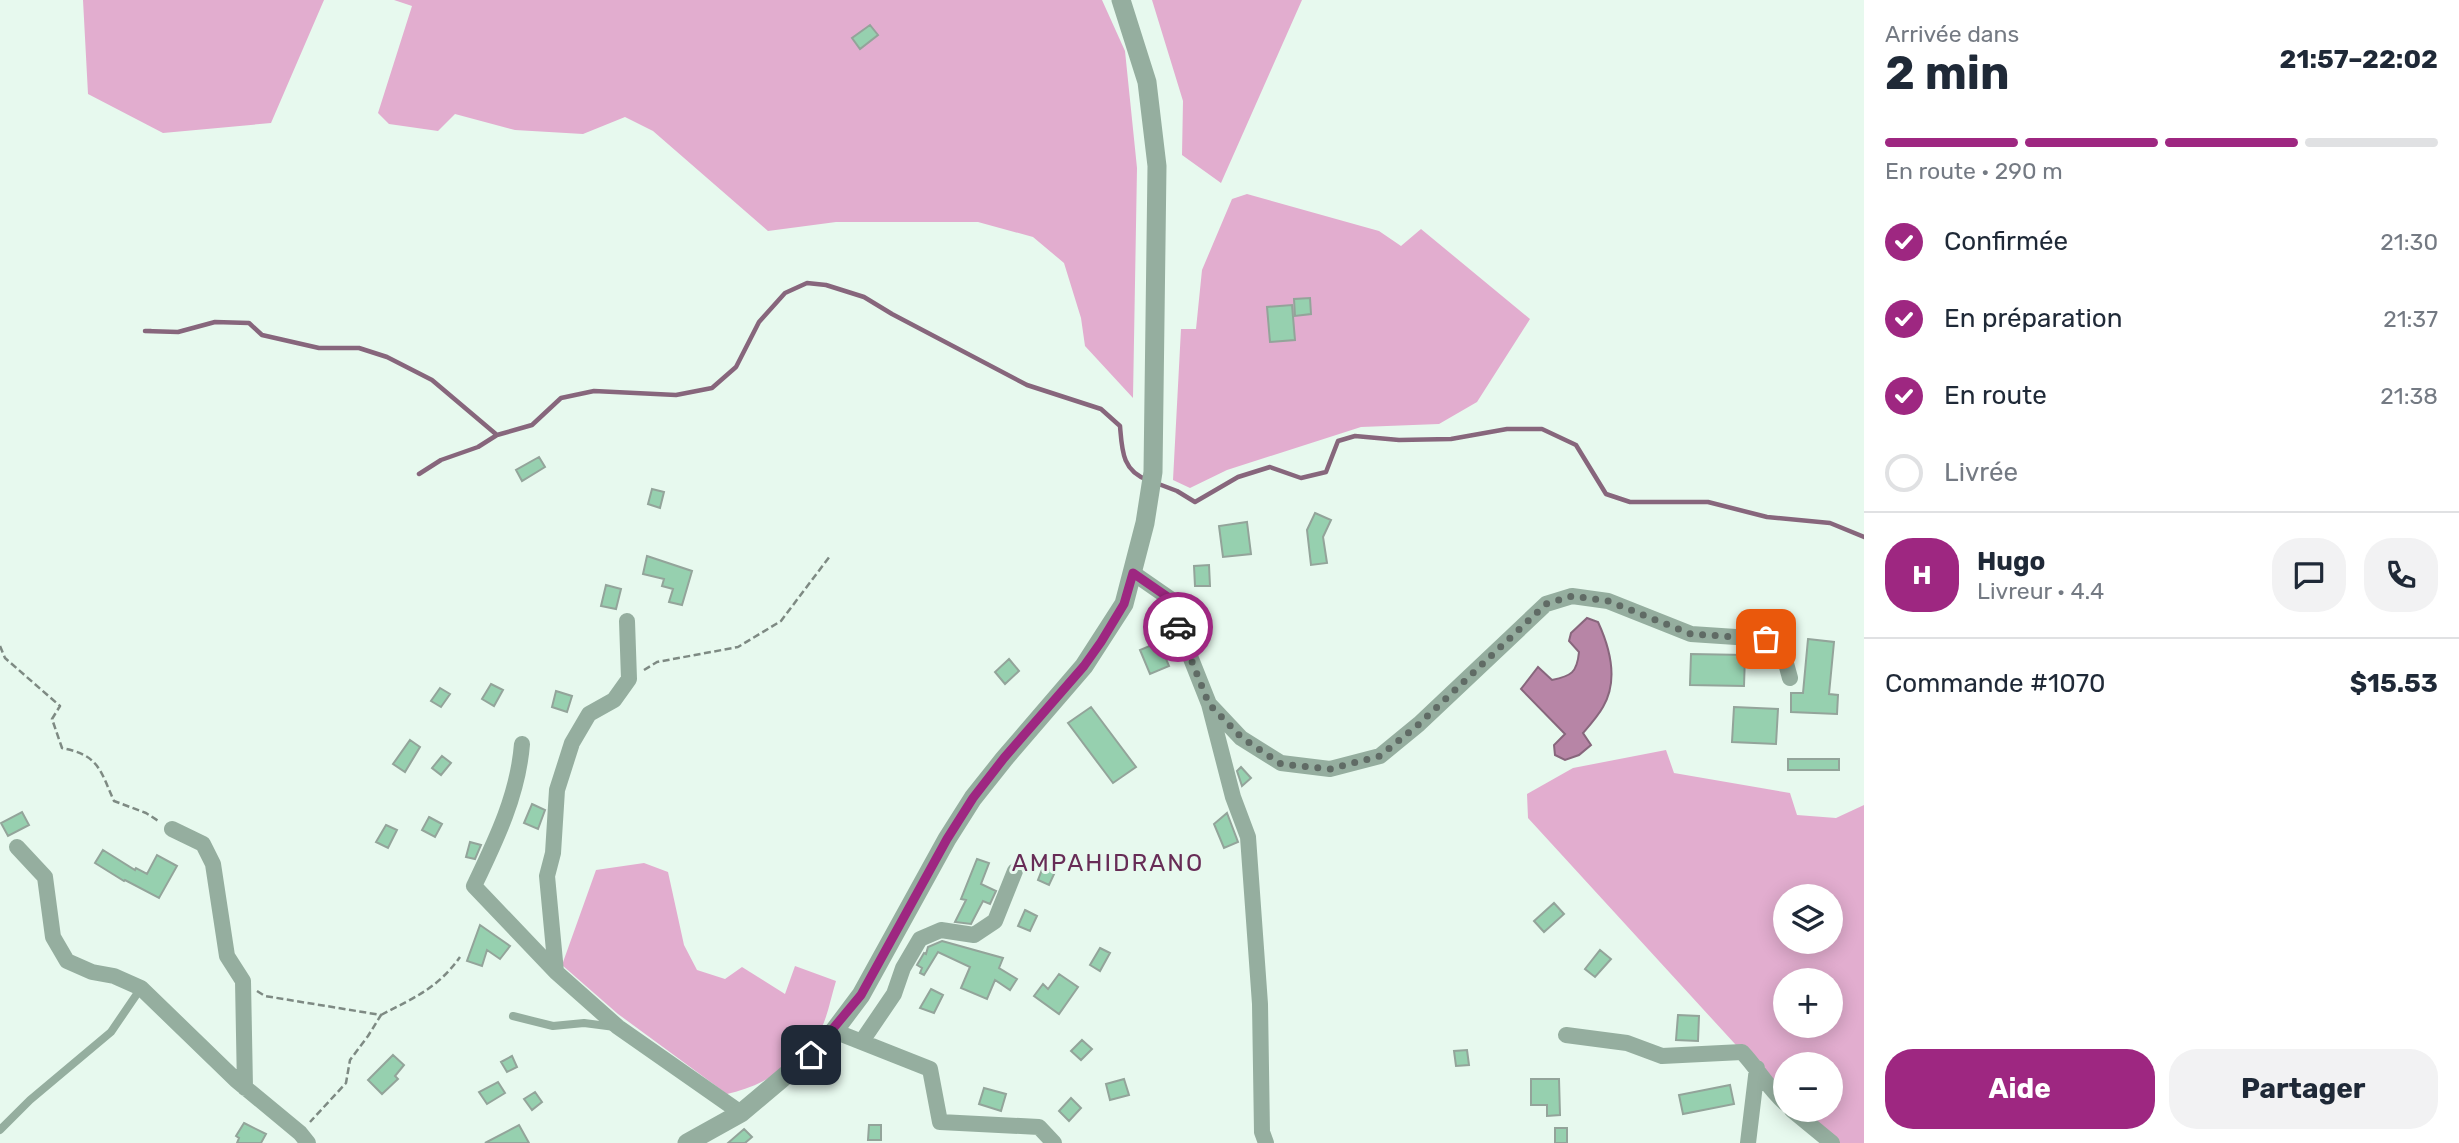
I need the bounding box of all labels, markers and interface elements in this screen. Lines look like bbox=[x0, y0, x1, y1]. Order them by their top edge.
text: Arrivée dans bbox=[1885, 20, 2019, 48]
text: 21:57–22:02 bbox=[2280, 44, 2438, 75]
text: 2 min bbox=[1885, 46, 2010, 101]
text: En route · 290 m bbox=[1885, 157, 2063, 185]
icon: check bbox=[1885, 223, 1923, 261]
text: Confirmée bbox=[1944, 226, 2068, 257]
text: 21:30 bbox=[2380, 228, 2438, 256]
icon: check bbox=[1885, 300, 1923, 338]
text: En préparation bbox=[1944, 303, 2122, 334]
text: 21:37 bbox=[2383, 305, 2438, 333]
icon: check bbox=[1885, 377, 1923, 415]
text: En route bbox=[1944, 380, 2047, 411]
text: 21:38 bbox=[2380, 382, 2438, 410]
text: Livrée bbox=[1944, 457, 2018, 488]
button: chat bbox=[2272, 538, 2346, 612]
button: phone bbox=[2364, 538, 2438, 612]
text: Hugo bbox=[1977, 546, 2045, 577]
text: H bbox=[1912, 560, 1932, 591]
text: Livreur · 4.4 bbox=[1977, 577, 2104, 605]
courier bbox=[1143, 592, 1213, 662]
icon: car bbox=[1159, 608, 1197, 646]
pin bbox=[1736, 609, 1796, 669]
icon: bag bbox=[1747, 620, 1785, 658]
text: Commande #1070 bbox=[1885, 668, 2106, 699]
text: $15.53 bbox=[2350, 668, 2438, 699]
district label: AMPAHIDRANO bbox=[1012, 849, 1204, 877]
map controls bbox=[1773, 884, 1843, 1122]
button: layers bbox=[1773, 884, 1843, 954]
button: + bbox=[1773, 968, 1843, 1038]
pin bbox=[781, 1025, 841, 1085]
icon: home bbox=[792, 1036, 830, 1074]
button: Aide bbox=[1885, 1049, 2155, 1129]
button: Partager bbox=[2169, 1049, 2438, 1129]
button: − bbox=[1773, 1052, 1843, 1122]

